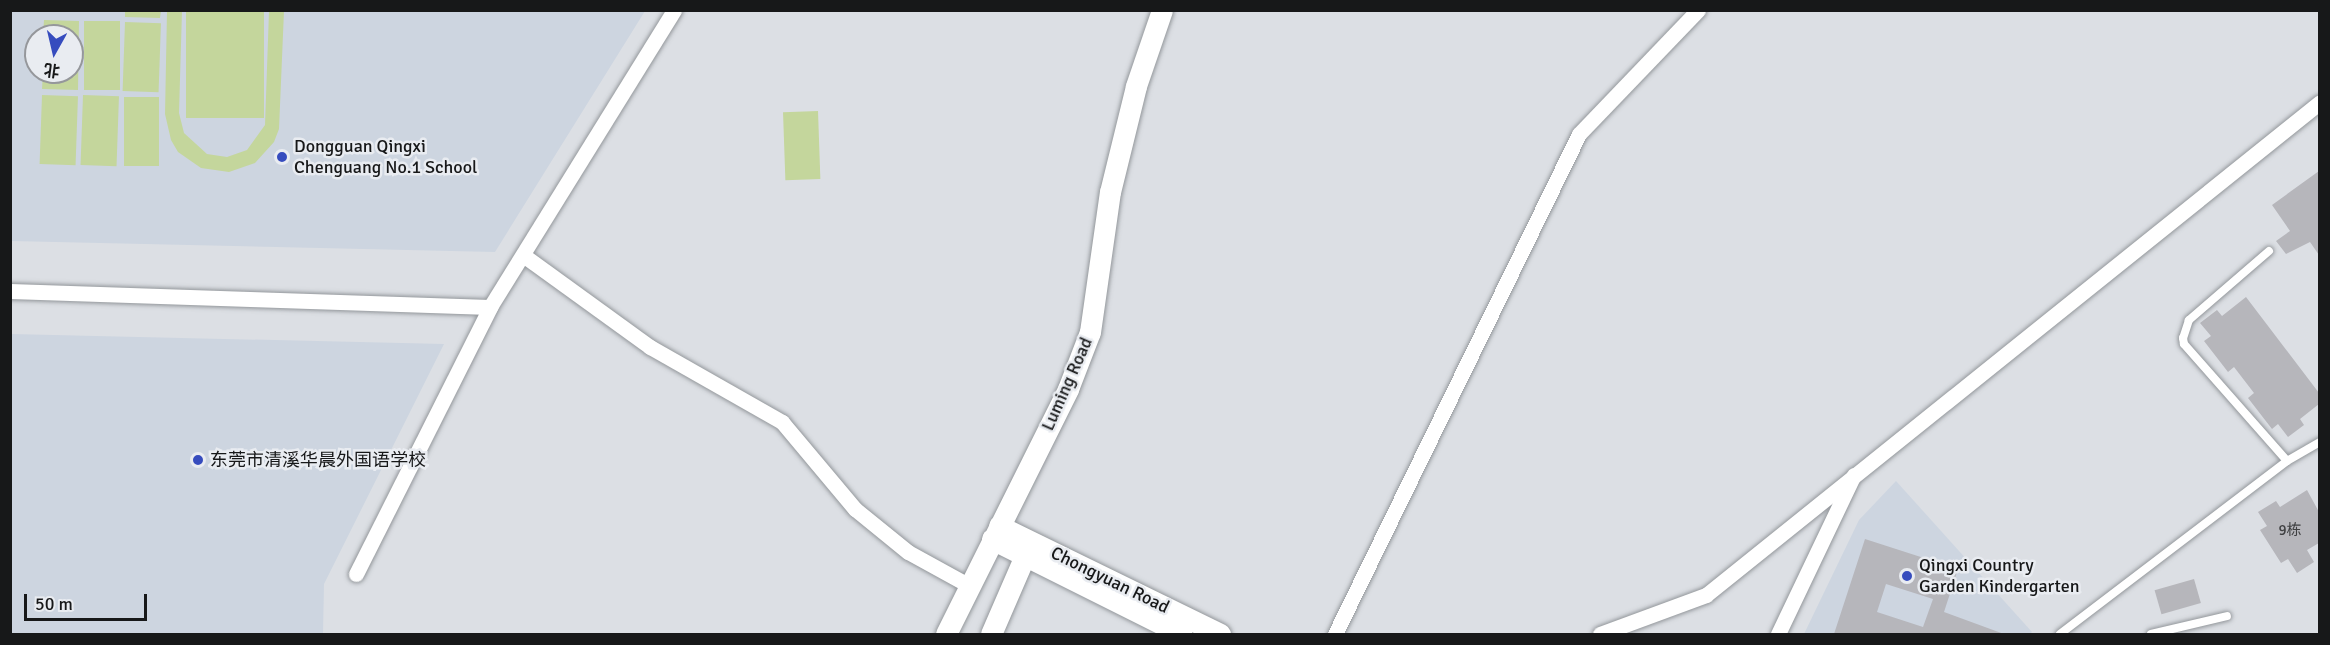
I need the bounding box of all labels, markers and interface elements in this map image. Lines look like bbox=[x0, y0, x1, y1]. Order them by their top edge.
north arrow bbox=[24, 24, 84, 84]
text: 北 bbox=[42, 59, 61, 81]
place label: Dongguan Qingxi Chenguang No.1 School bbox=[294, 136, 477, 178]
marker: Dongguan Qingxi Chenguang No.1 School bbox=[275, 150, 289, 164]
street label: Luming Road bbox=[1037, 334, 1097, 434]
place label: 东莞市清溪华晨外国语学校 bbox=[210, 449, 426, 471]
marker: 东莞市清溪华晨外国语学校 bbox=[191, 453, 205, 467]
house number: 9栋 bbox=[2278, 522, 2302, 540]
street label: Chongyuan Road bbox=[1047, 542, 1173, 618]
place label: Qingxi Country Garden Kindergarten bbox=[1919, 555, 2080, 598]
marker: Qingxi Country Garden Kindergarten bbox=[1900, 569, 1914, 583]
scale bar bbox=[27, 582, 150, 620]
text: 50 m bbox=[35, 593, 73, 615]

